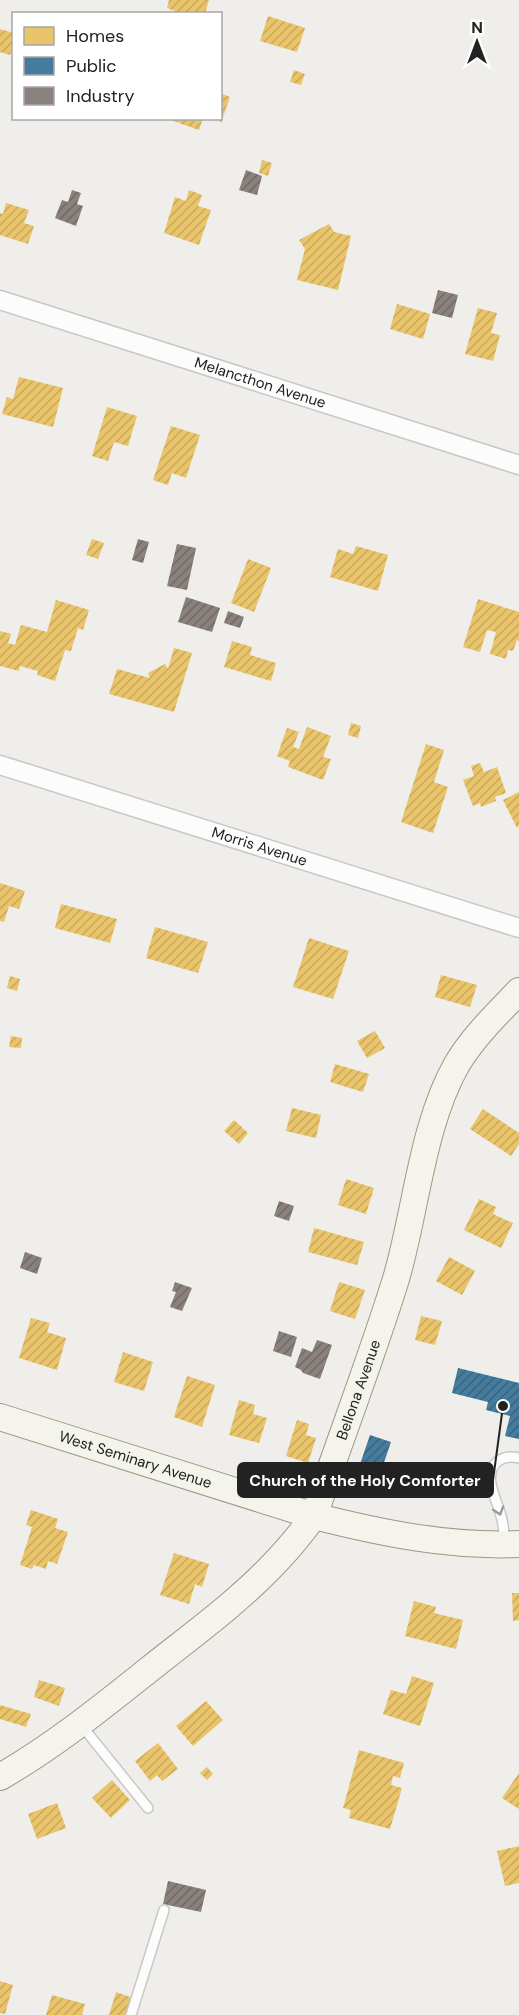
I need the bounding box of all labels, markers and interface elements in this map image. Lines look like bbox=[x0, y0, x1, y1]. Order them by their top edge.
legend bbox=[12, 12, 222, 120]
north arrow bbox=[447, 12, 507, 72]
text: N bbox=[471, 17, 483, 38]
text: Homes bbox=[66, 24, 124, 48]
text: Public bbox=[66, 54, 117, 78]
text: Industry bbox=[66, 84, 135, 108]
street label: Melancthon Avenue bbox=[192, 352, 328, 413]
street label: Morris Avenue bbox=[209, 822, 310, 871]
street label: Bellona Avenue bbox=[332, 1337, 385, 1443]
street label: West Seminary Avenue bbox=[56, 1426, 214, 1493]
callout: Church of the Holy Comforter bbox=[238, 1463, 493, 1497]
text: Church of the Holy Comforter bbox=[249, 1470, 481, 1491]
one-way arrow bbox=[492, 1505, 504, 1516]

